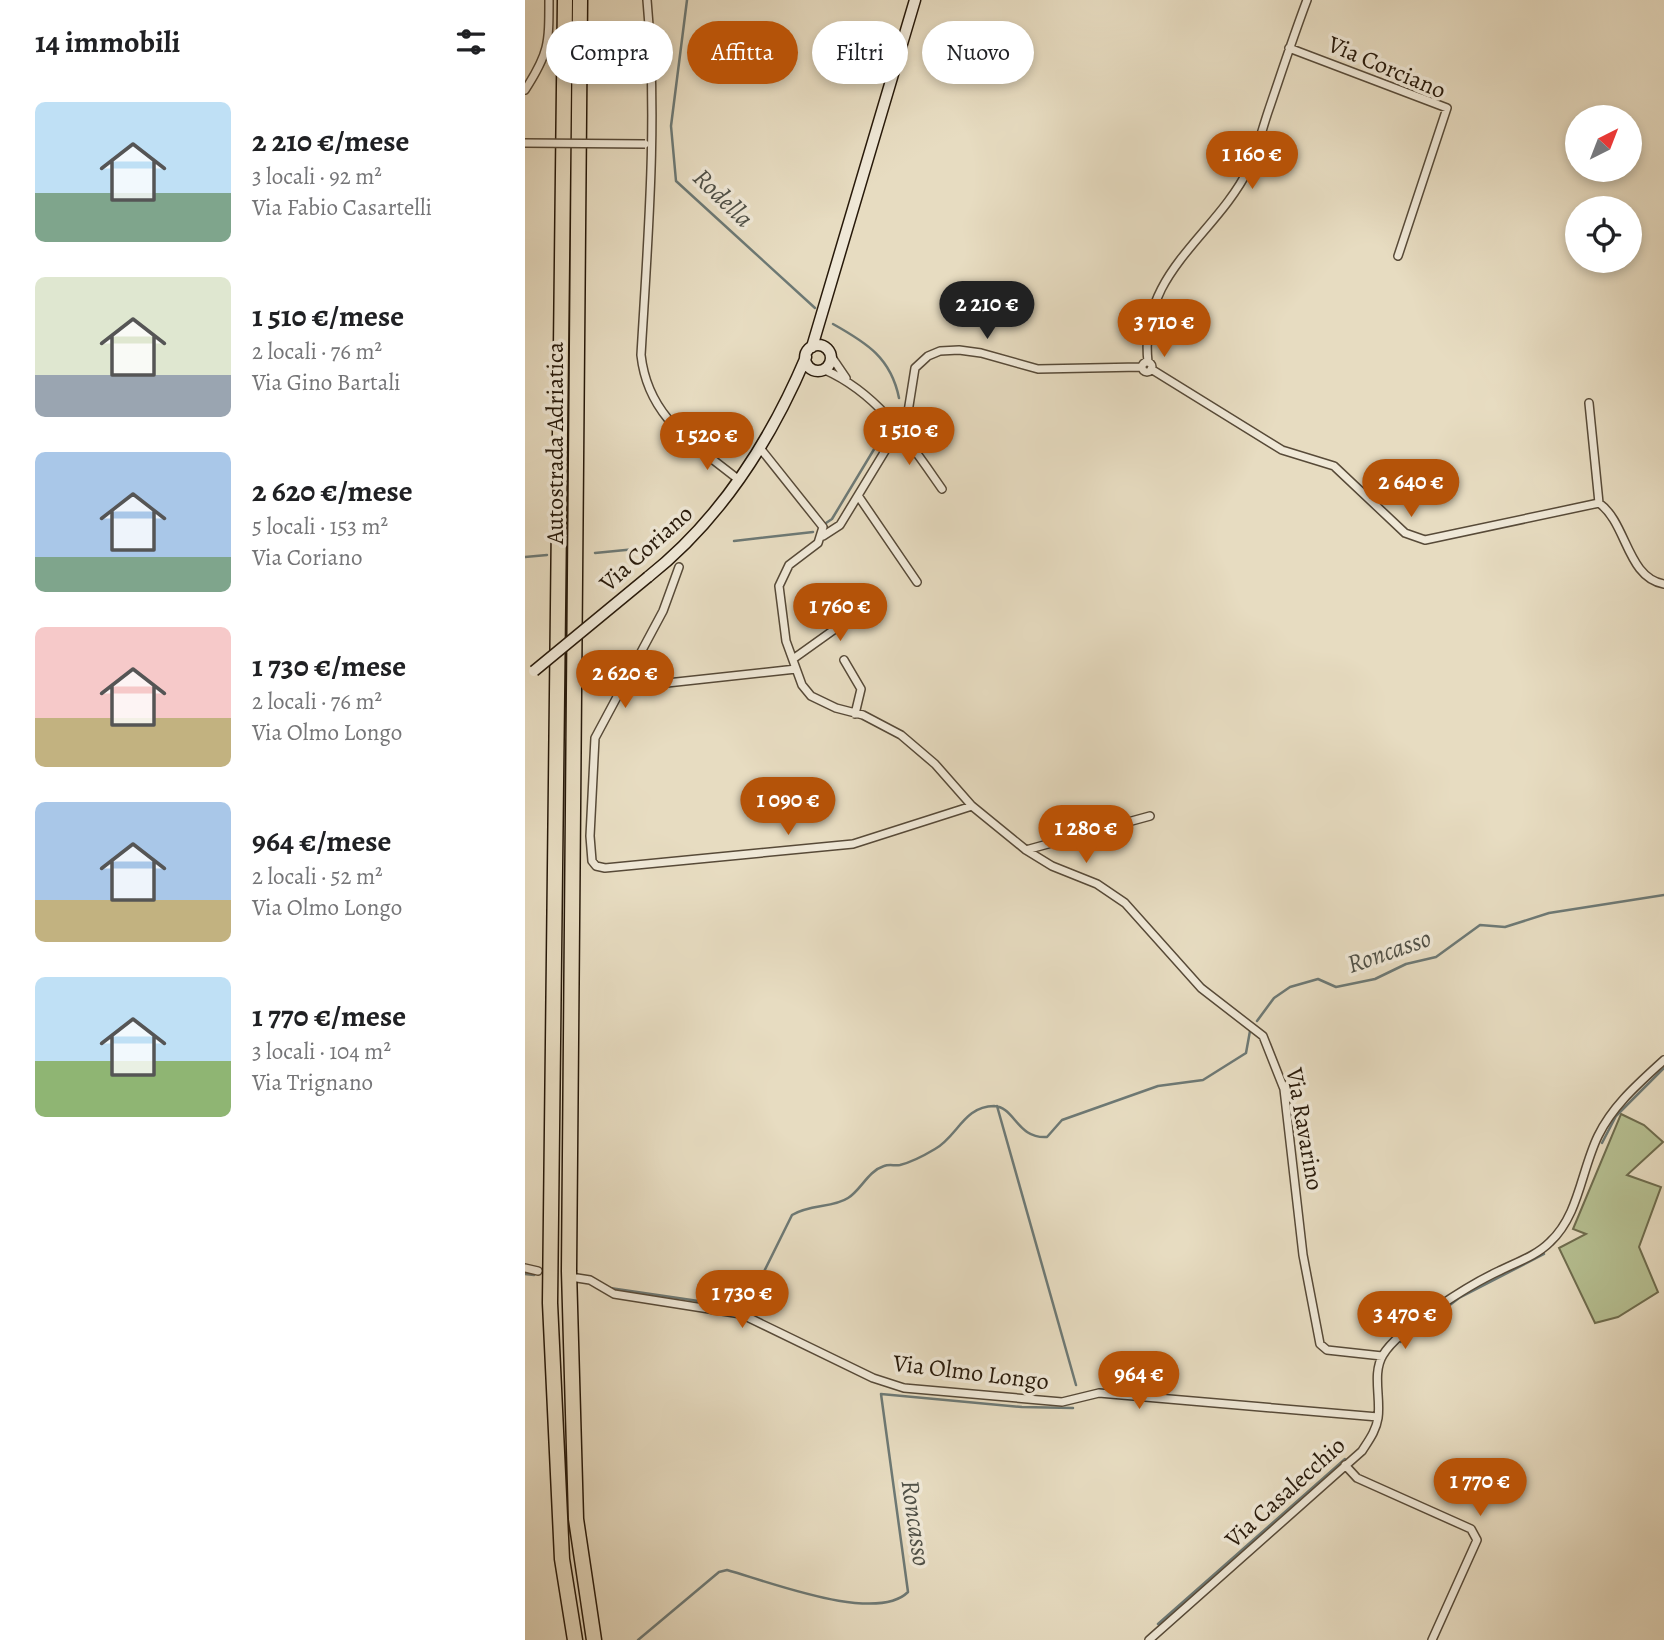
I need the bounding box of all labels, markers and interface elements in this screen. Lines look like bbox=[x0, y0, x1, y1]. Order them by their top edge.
chip: Compra bbox=[546, 21, 673, 84]
chip: Affitta bbox=[687, 21, 798, 84]
chip: Filtri bbox=[812, 21, 908, 84]
chip: Nuovo bbox=[922, 21, 1034, 84]
text: 14 immobili bbox=[35, 22, 180, 62]
icon: filters bbox=[452, 23, 490, 61]
street label: Via Corciano bbox=[1322, 27, 1451, 106]
north arrow bbox=[1565, 105, 1641, 182]
map controls bbox=[1565, 105, 1642, 273]
text: 2 210 €/mese bbox=[252, 121, 409, 161]
icon: home bbox=[91, 130, 175, 214]
pin: 1 160 € bbox=[1187, 132, 1317, 191]
text: 1 160 € bbox=[1222, 138, 1282, 169]
text: 3 locali · 92 m² bbox=[252, 161, 382, 192]
water label: Rodella bbox=[685, 161, 761, 235]
text: Via Fabio Casartelli bbox=[252, 192, 432, 223]
button: locate bbox=[1565, 196, 1642, 273]
pin: 2 210 € bbox=[922, 282, 1052, 341]
text: 2 210 € bbox=[955, 288, 1019, 319]
text: 1 510 €/mese bbox=[252, 296, 404, 336]
pin: 3 710 € bbox=[1099, 300, 1229, 359]
icon: home bbox=[91, 305, 175, 389]
text: 3 710 € bbox=[1134, 306, 1194, 337]
text: 2 locali · 76 m² bbox=[252, 336, 382, 367]
street label: Autostrada Adriatica bbox=[539, 341, 571, 545]
text: Via Gino Bartali bbox=[252, 367, 401, 398]
pin: 1 510 € bbox=[844, 407, 974, 467]
pin: 1 520 € bbox=[642, 412, 772, 472]
text: 1 510 € bbox=[879, 414, 939, 445]
text: 1 520 € bbox=[676, 419, 738, 450]
pin: 2 640 € bbox=[1346, 460, 1476, 519]
text: 2 640 € bbox=[1378, 466, 1444, 497]
text: 2 620 €/mese bbox=[252, 471, 413, 511]
icon: home bbox=[91, 480, 175, 564]
street label: Via Coriano bbox=[592, 498, 700, 599]
text: 5 locali · 153 m² bbox=[252, 511, 388, 542]
text: Via Coriano bbox=[252, 542, 362, 573]
pin: 1 760 € bbox=[775, 584, 905, 643]
text: 1 760 € bbox=[809, 590, 871, 621]
text: 1 730 €/mese bbox=[252, 646, 406, 686]
pin: 2 620 € bbox=[560, 650, 690, 710]
icon: home bbox=[91, 655, 175, 739]
text: 2 620 € bbox=[592, 657, 658, 688]
text: 2 locali · 76 m² bbox=[252, 686, 382, 717]
text: Via Olmo Longo bbox=[252, 717, 402, 748]
pin: 1 090 € bbox=[723, 778, 853, 837]
text: 1 090 € bbox=[756, 784, 820, 815]
pin: 1 280 € bbox=[1021, 806, 1151, 865]
text: 1 280 € bbox=[1054, 812, 1118, 843]
text: 964 €/mese bbox=[252, 821, 391, 861]
icon: home bbox=[91, 830, 175, 914]
text: 2 locali · 52 m² bbox=[252, 861, 383, 892]
text: Via Olmo Longo bbox=[252, 892, 402, 923]
water label: Roncasso bbox=[1342, 920, 1436, 982]
text: 1 770 €/mese bbox=[252, 996, 406, 1036]
icon: home bbox=[91, 1005, 175, 1089]
text: 3 locali · 104 m² bbox=[252, 1036, 391, 1067]
street label: Via Ravarino bbox=[1278, 1064, 1332, 1193]
text: Via Trignano bbox=[252, 1067, 373, 1098]
pin: 1 730 € bbox=[677, 1270, 807, 1330]
text: 1 730 € bbox=[712, 1277, 772, 1308]
pin: 3 470 € bbox=[1340, 1292, 1470, 1351]
text: 3 470 € bbox=[1373, 1298, 1437, 1329]
street label: Via Olmo Longo bbox=[890, 1346, 1051, 1397]
pin: 964 € bbox=[1090, 1352, 1188, 1411]
text: 964 € bbox=[1114, 1358, 1164, 1389]
street label: Via Casalecchio bbox=[1217, 1429, 1352, 1555]
pin: 1 770 € bbox=[1415, 1458, 1545, 1518]
text: 1 770 € bbox=[1450, 1465, 1510, 1496]
water label: Roncasso bbox=[893, 1478, 939, 1568]

